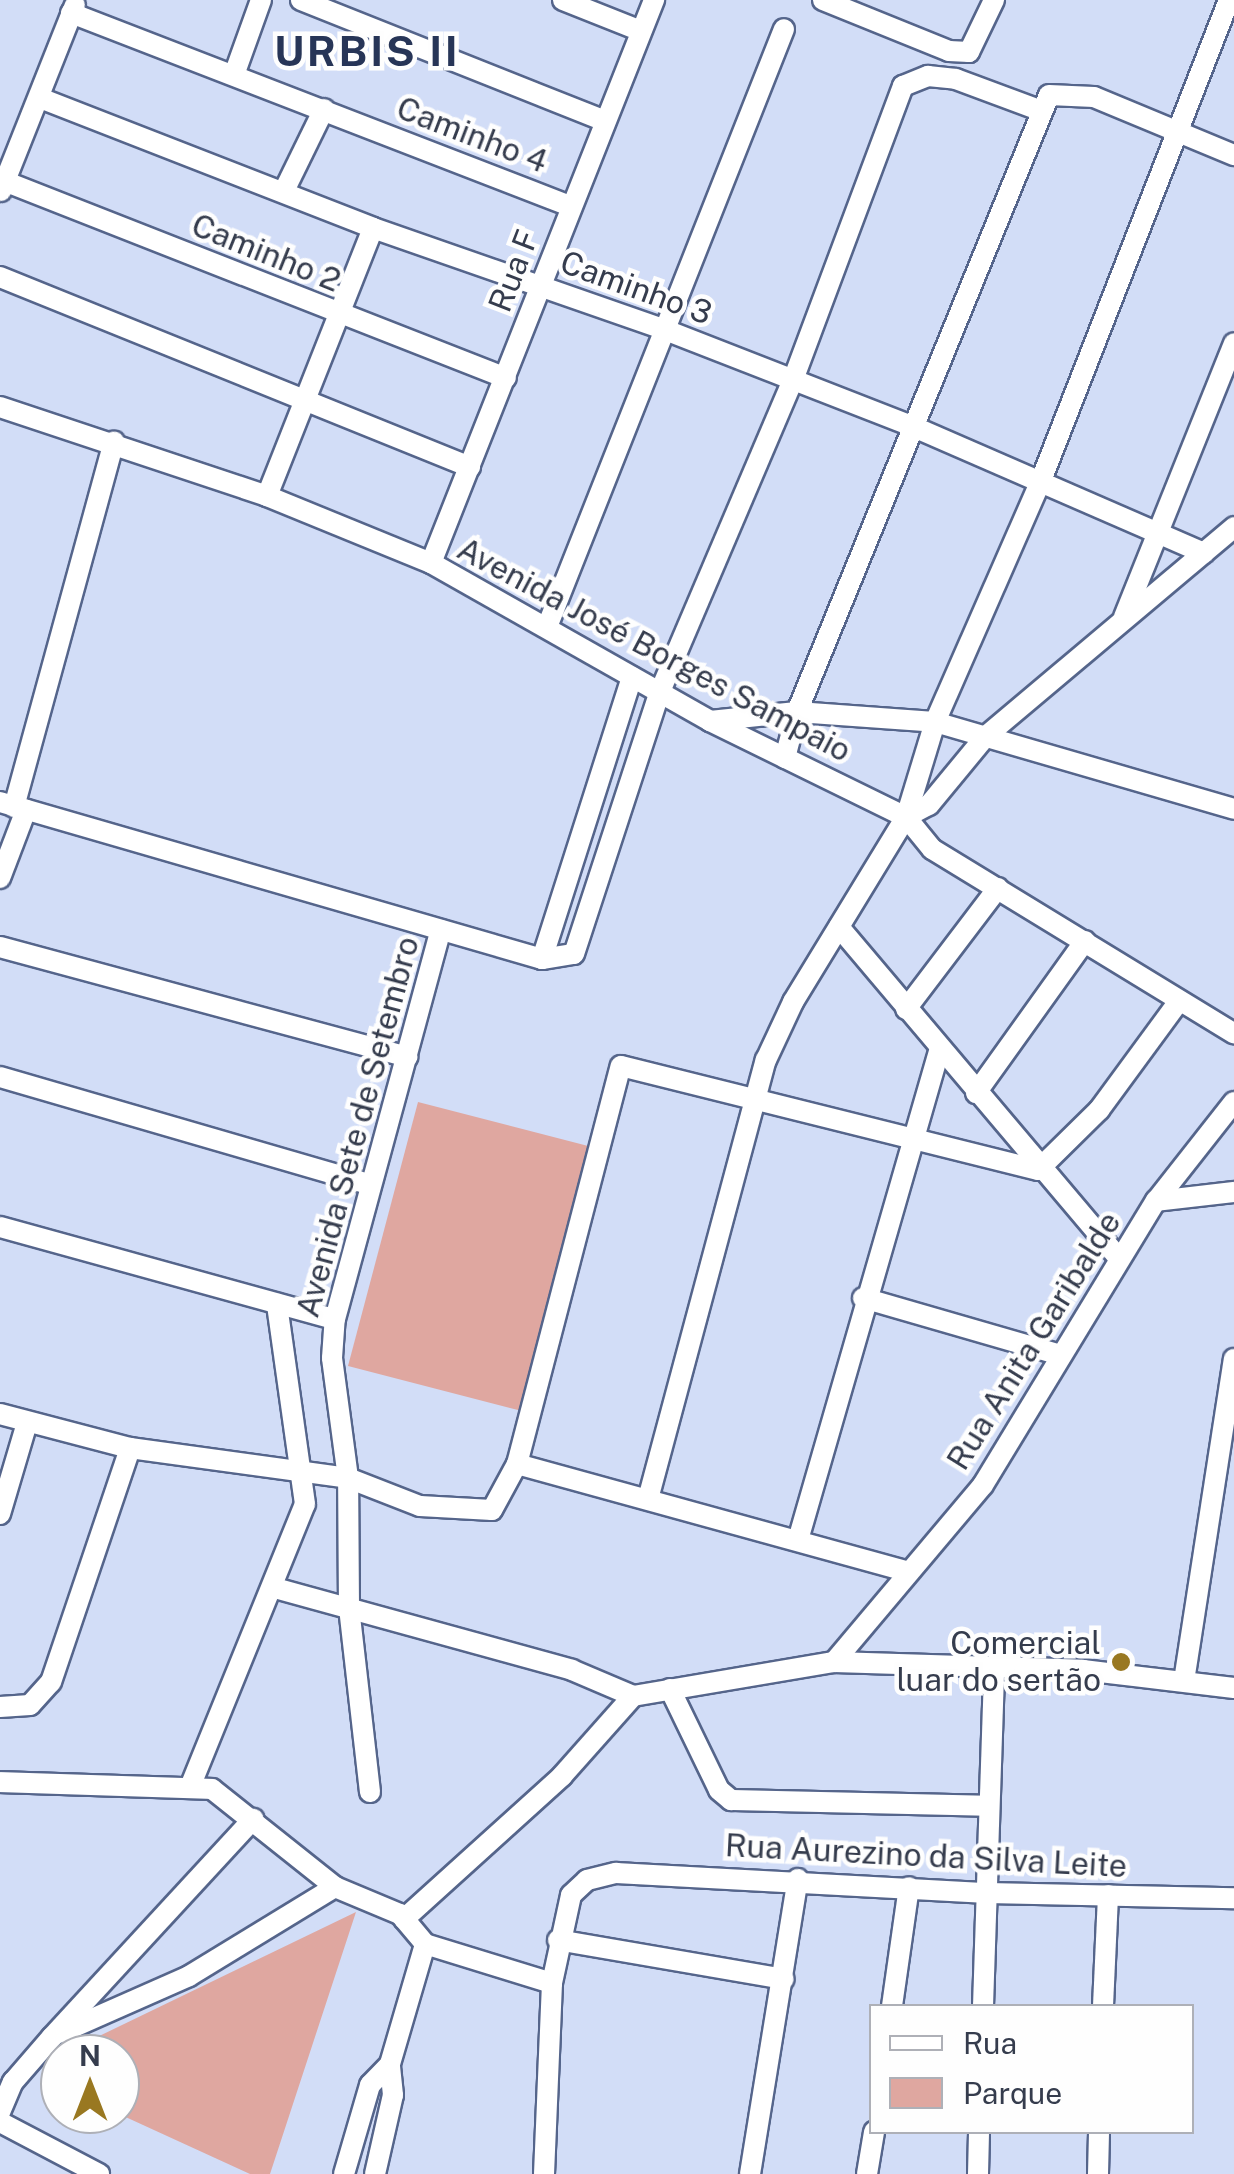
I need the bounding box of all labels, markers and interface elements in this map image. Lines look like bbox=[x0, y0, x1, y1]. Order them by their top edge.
district label: URBIS II bbox=[274, 26, 460, 76]
street label: Caminho 4 bbox=[391, 89, 553, 181]
street label: Caminho 2 bbox=[186, 206, 346, 300]
street label: Rua F bbox=[481, 225, 547, 317]
street label: Caminho 3 bbox=[555, 243, 717, 333]
street label: Avenida José Borges Sampaio bbox=[451, 530, 857, 770]
street label: Avenida Sete de Setembro bbox=[289, 932, 427, 1322]
street label: Rua Anita Garibalde bbox=[939, 1205, 1129, 1477]
place label: Comercial luar do sertão bbox=[896, 1625, 1101, 1700]
marker: Comercial luar do sertão bbox=[1110, 1651, 1132, 1673]
street label: Rua Aurezino da Silva Leite bbox=[724, 1826, 1128, 1886]
legend bbox=[869, 2004, 1194, 2134]
text: Rua bbox=[963, 2025, 1017, 2061]
north arrow bbox=[40, 2034, 140, 2134]
text: N bbox=[79, 2039, 101, 2072]
text: Parque bbox=[963, 2075, 1062, 2111]

